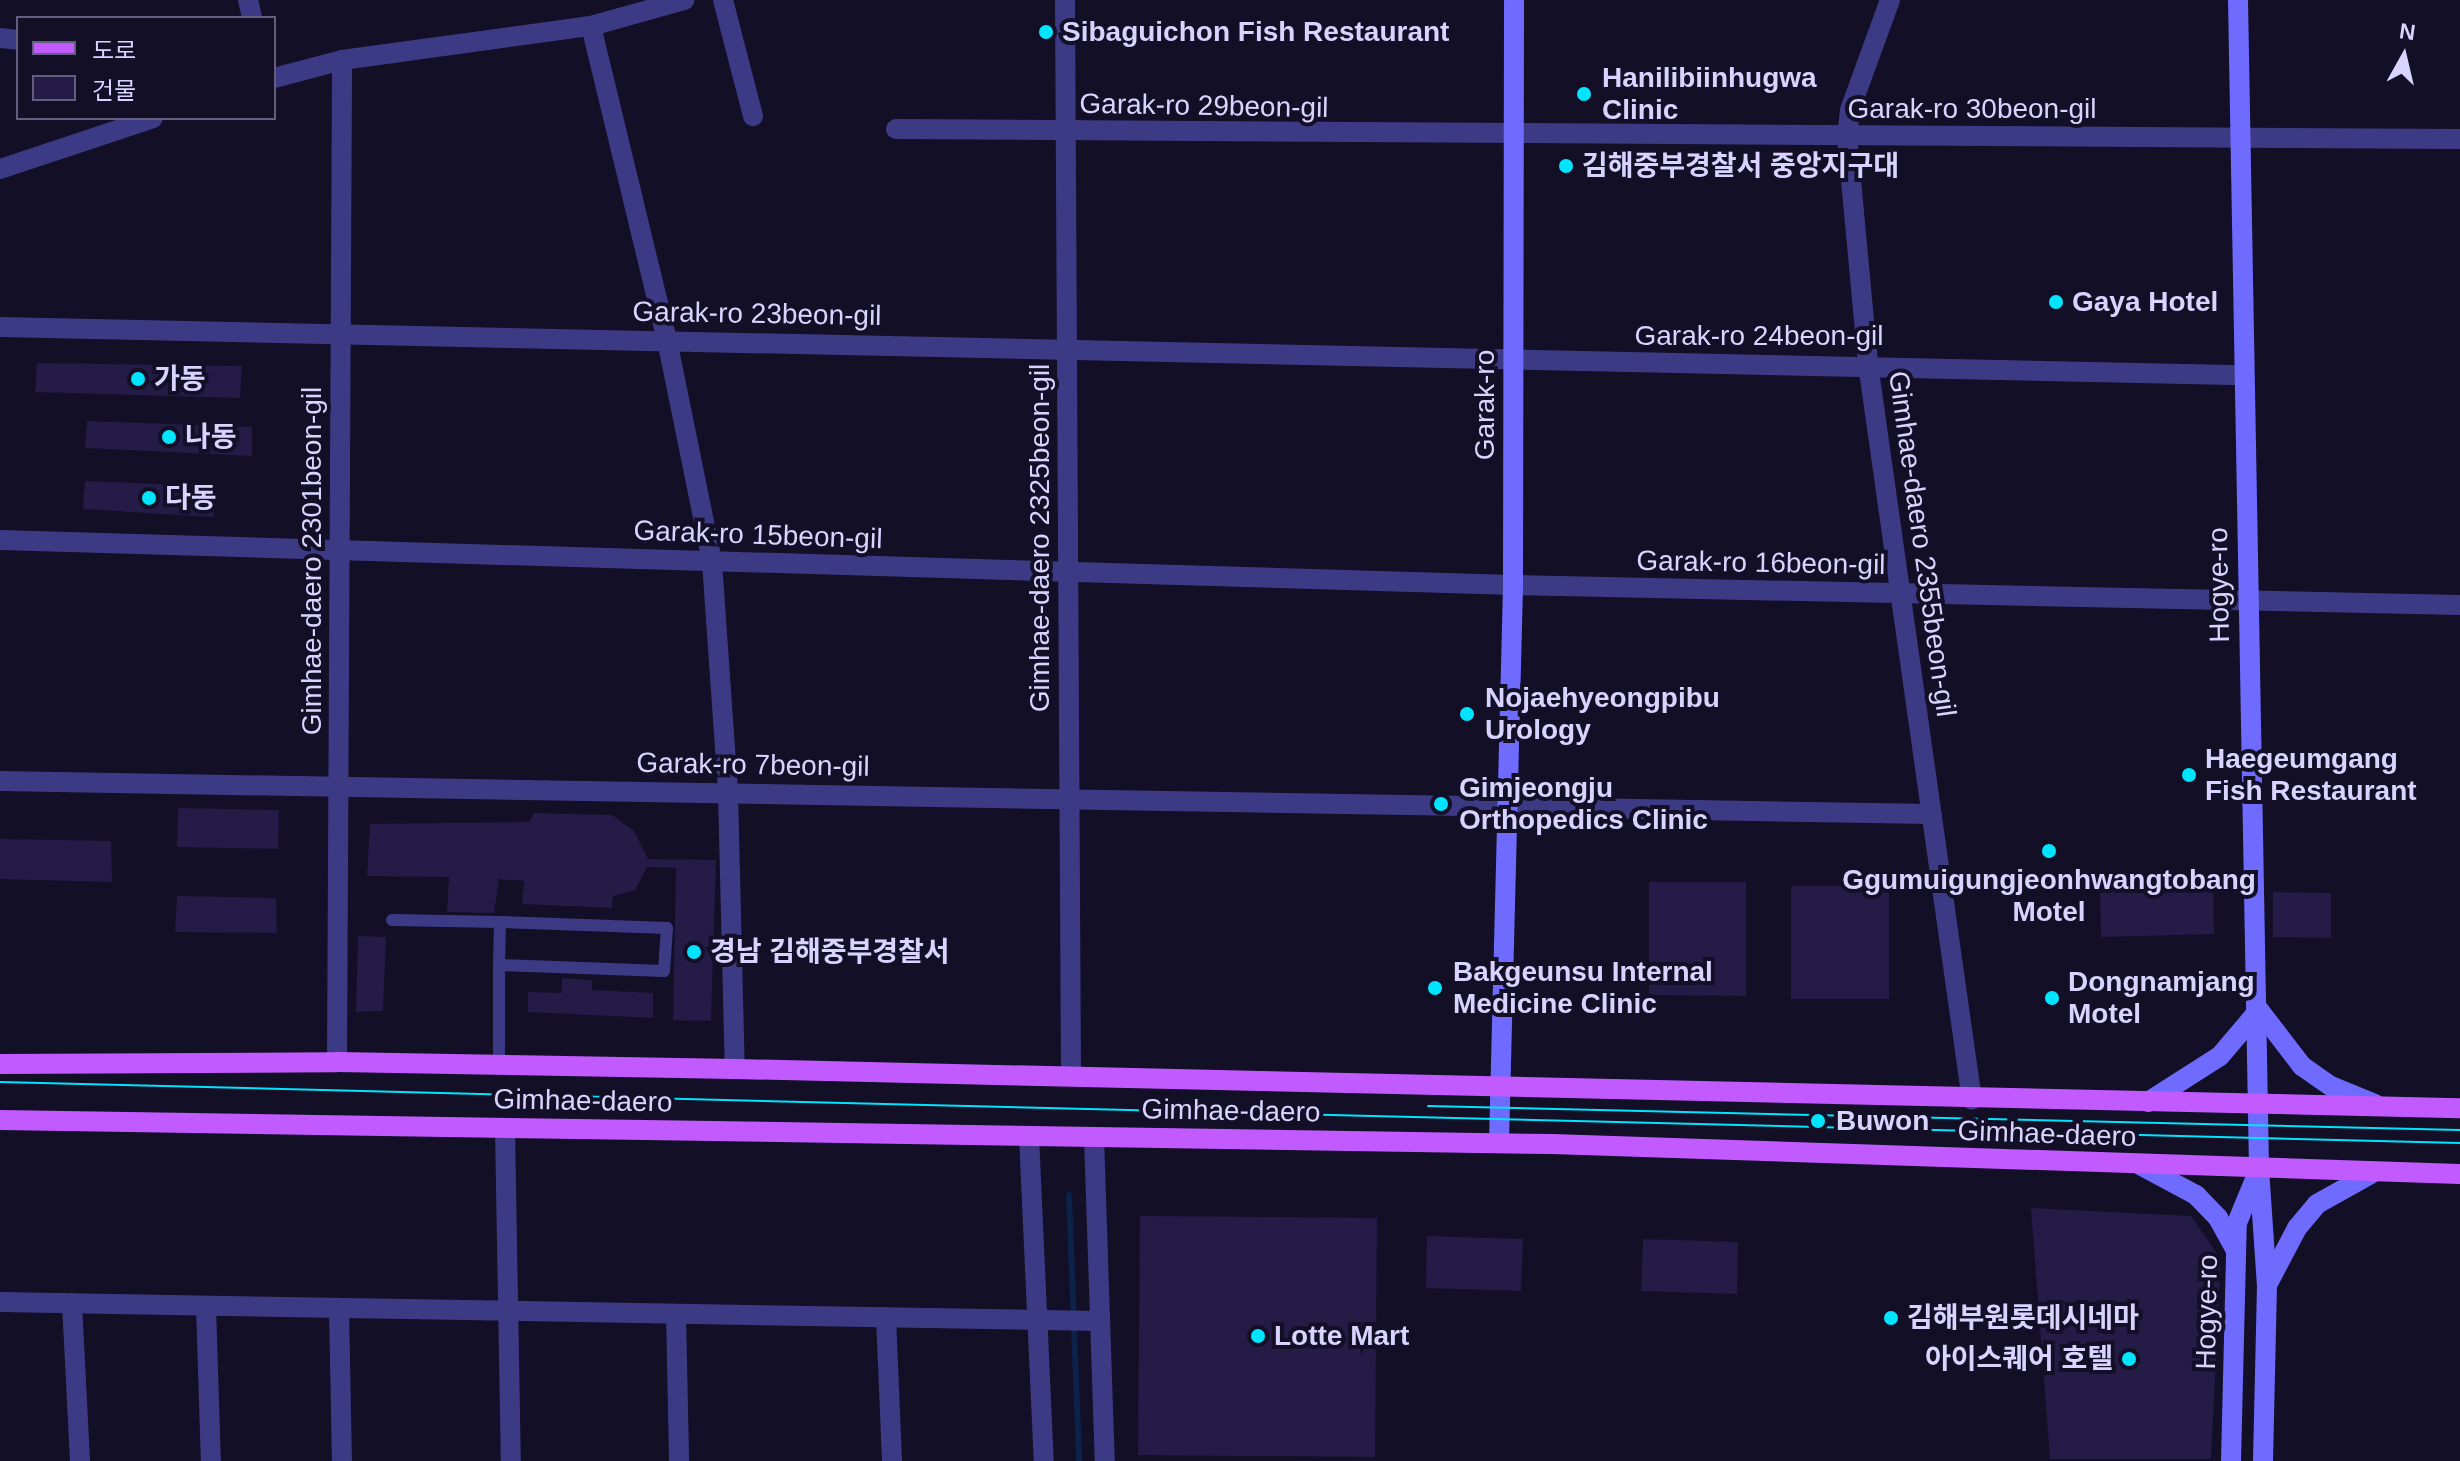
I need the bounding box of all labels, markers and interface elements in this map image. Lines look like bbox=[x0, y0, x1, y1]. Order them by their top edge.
place label: Sibaguichon Fish Restaurant bbox=[1062, 15, 1449, 49]
legend bbox=[16, 16, 276, 120]
north arrow bbox=[2364, 16, 2444, 96]
text: N bbox=[2398, 18, 2417, 45]
marker: Sibaguichon Fish Restaurant bbox=[1037, 23, 1055, 41]
text: 도로 bbox=[92, 37, 136, 64]
place label: Hanilibiinhugwa Clinic bbox=[1602, 61, 1817, 127]
text: 건물 bbox=[92, 77, 136, 104]
marker: Hanilibiinhugwa Clinic bbox=[1573, 83, 1595, 105]
street label: Garak-ro 29beon-gil bbox=[1079, 87, 1329, 125]
street label: Garak-ro 30beon-gil bbox=[1847, 92, 2097, 126]
place label: 김해중부경찰서 중앙지구대 bbox=[1582, 149, 1899, 183]
marker: 김해중부경찰서 중앙지구대 bbox=[1557, 157, 1575, 175]
place label: Gaya Hotel bbox=[2072, 285, 2218, 319]
marker: Gaya Hotel bbox=[2047, 293, 2065, 311]
street label: Garak-ro 23beon-gil bbox=[632, 295, 882, 333]
street label: Garak-ro 24beon-gil bbox=[1634, 319, 1884, 353]
street label: Garak-ro bbox=[1468, 350, 1502, 460]
place label: 가동 bbox=[154, 362, 206, 396]
street label: Gimhae-daero 2325beon-gil bbox=[1023, 364, 1057, 712]
street label: Gimhae-daero 2355beon-gil bbox=[1881, 369, 1963, 719]
marker: 가동 bbox=[129, 370, 147, 388]
street label: Gimhae-daero 2301beon-gil bbox=[295, 387, 329, 735]
place label: 나동 bbox=[185, 420, 237, 454]
marker: 나동 bbox=[160, 428, 178, 446]
place label: 다동 bbox=[165, 481, 217, 515]
marker: 다동 bbox=[140, 489, 158, 507]
street label: Garak-ro 15beon-gil bbox=[633, 514, 883, 556]
street label: Hogye-ro bbox=[2201, 527, 2237, 643]
street label: Garak-ro 16beon-gil bbox=[1636, 544, 1886, 582]
place label: Nojaehyeongpibu Urology bbox=[1485, 681, 1720, 747]
marker: Nojaehyeongpibu Urology bbox=[1456, 703, 1478, 725]
place label: Haegeumgang Fish Restaurant bbox=[2205, 742, 2417, 808]
street label: Garak-ro 7beon-gil bbox=[636, 746, 870, 784]
marker: Haegeumgang Fish Restaurant bbox=[2180, 766, 2198, 784]
place label: Gimjeongju Orthopedics Clinic bbox=[1459, 771, 1708, 837]
marker: Gimjeongju Orthopedics Clinic bbox=[1430, 793, 1452, 815]
marker: Ggumuigungjeonhwangtobang Motel bbox=[2040, 842, 2058, 860]
place label: Ggumuigungjeonhwangtobang Motel bbox=[1842, 863, 2256, 929]
place label: 경남 김해중부경찰서 bbox=[710, 935, 950, 969]
marker: 경남 김해중부경찰서 bbox=[685, 943, 703, 961]
place label: Bakgeunsu Internal Medicine Clinic bbox=[1453, 955, 1713, 1021]
place label: Dongnamjang Motel bbox=[2068, 965, 2255, 1031]
marker: Bakgeunsu Internal Medicine Clinic bbox=[1424, 977, 1446, 999]
marker: Dongnamjang Motel bbox=[2043, 989, 2061, 1007]
street label: Gimhae-daero bbox=[493, 1083, 673, 1119]
street label: Gimhae-daero bbox=[1141, 1093, 1321, 1129]
place label: Buwon bbox=[1836, 1104, 1929, 1138]
marker: Buwon bbox=[1807, 1110, 1829, 1132]
street label: Gimhae-daero bbox=[1957, 1114, 2137, 1154]
street label: Hogye-ro bbox=[2189, 1254, 2225, 1370]
place label: 김해부원롯데시네마 bbox=[1907, 1301, 2139, 1335]
marker: 김해부원롯데시네마 bbox=[1882, 1309, 1900, 1327]
place label: Lotte Mart bbox=[1274, 1319, 1409, 1353]
marker: Lotte Mart bbox=[1249, 1327, 1267, 1345]
place label: 아이스퀘어 호텔 bbox=[1925, 1342, 2113, 1376]
marker: 아이스퀘어 호텔 bbox=[2120, 1350, 2138, 1368]

